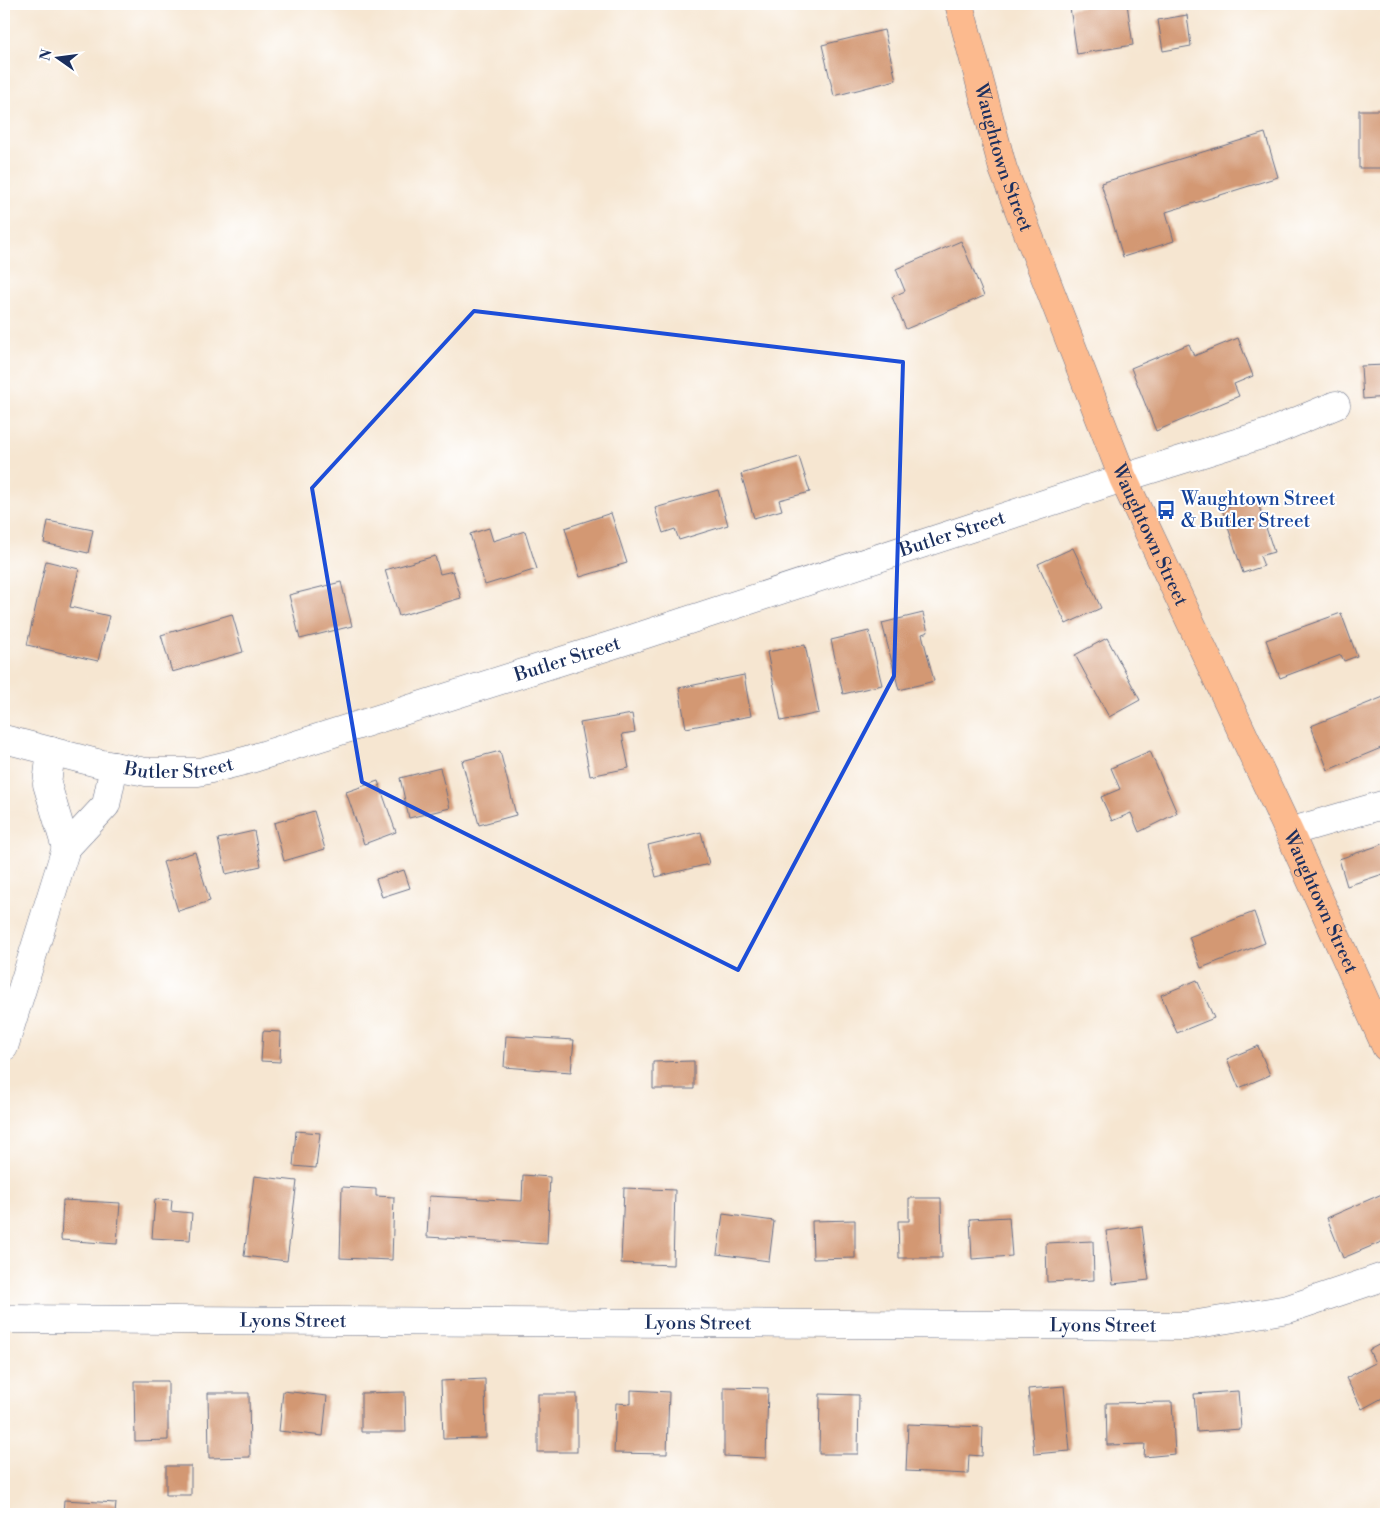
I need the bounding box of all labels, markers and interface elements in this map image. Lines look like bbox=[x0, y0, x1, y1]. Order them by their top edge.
north arrow bbox=[32, 32, 82, 82]
text: N bbox=[36, 48, 56, 63]
street label: Waughtown Street bbox=[968, 80, 1038, 236]
street label: Waughtown Street bbox=[1106, 459, 1193, 610]
place label: Waughtown Street & Butler Street bbox=[1180, 487, 1336, 533]
bus stop icon: Waughtown Street & Butler Street bbox=[1155, 499, 1177, 521]
street label: Butler Street bbox=[895, 505, 1009, 563]
street label: Butler Street bbox=[510, 631, 624, 688]
street label: Butler Street bbox=[121, 752, 236, 784]
street label: Waughtown Street bbox=[1277, 826, 1363, 978]
street label: Lyons Street bbox=[239, 1308, 347, 1333]
street label: Lyons Street bbox=[644, 1311, 752, 1335]
street label: Lyons Street bbox=[1049, 1313, 1157, 1338]

